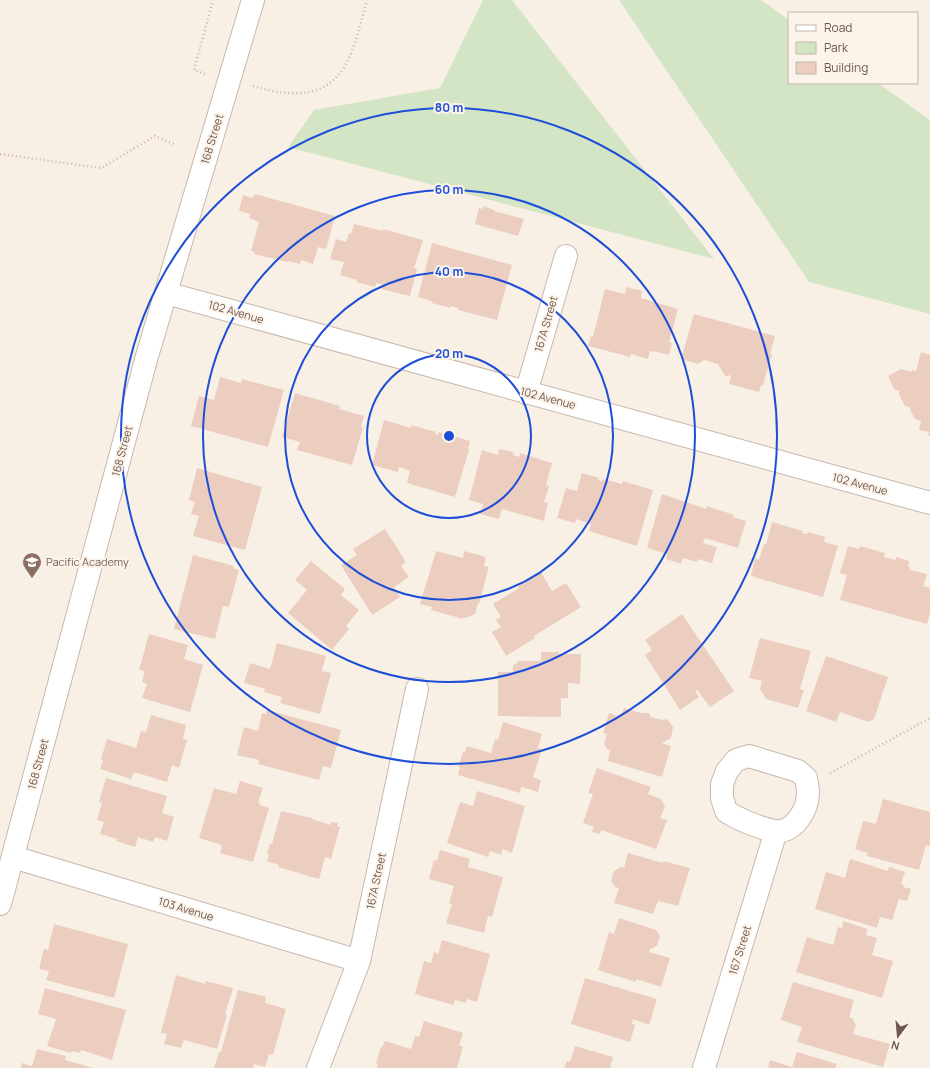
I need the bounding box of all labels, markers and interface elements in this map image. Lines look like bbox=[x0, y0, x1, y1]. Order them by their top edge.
legend bbox=[788, 12, 918, 84]
text: Road bbox=[824, 19, 852, 36]
text: Park bbox=[824, 39, 849, 56]
text: Building bbox=[824, 59, 868, 76]
text: 80 m bbox=[435, 99, 463, 116]
street label: 168 Street bbox=[197, 112, 226, 166]
text: 60 m bbox=[435, 181, 463, 198]
text: 40 m bbox=[435, 263, 463, 280]
street label: 167A Street bbox=[530, 294, 561, 354]
street label: 102 Avenue bbox=[207, 296, 266, 327]
text: 20 m bbox=[435, 345, 463, 362]
street label: 102 Avenue bbox=[519, 383, 578, 412]
street label: 168 Street bbox=[108, 424, 135, 478]
centre of rings bbox=[442, 429, 456, 443]
street label: 102 Avenue bbox=[831, 469, 890, 498]
school or university icon: Pacific Academy bbox=[21, 551, 43, 579]
place label: Pacific Academy bbox=[46, 554, 129, 569]
street label: 168 Street bbox=[24, 737, 51, 791]
street label: 167A Street bbox=[362, 851, 389, 911]
street label: 103 Avenue bbox=[157, 893, 216, 924]
street label: 167 Street bbox=[725, 923, 754, 977]
north arrow bbox=[878, 1016, 918, 1056]
text: N bbox=[889, 1038, 901, 1054]

